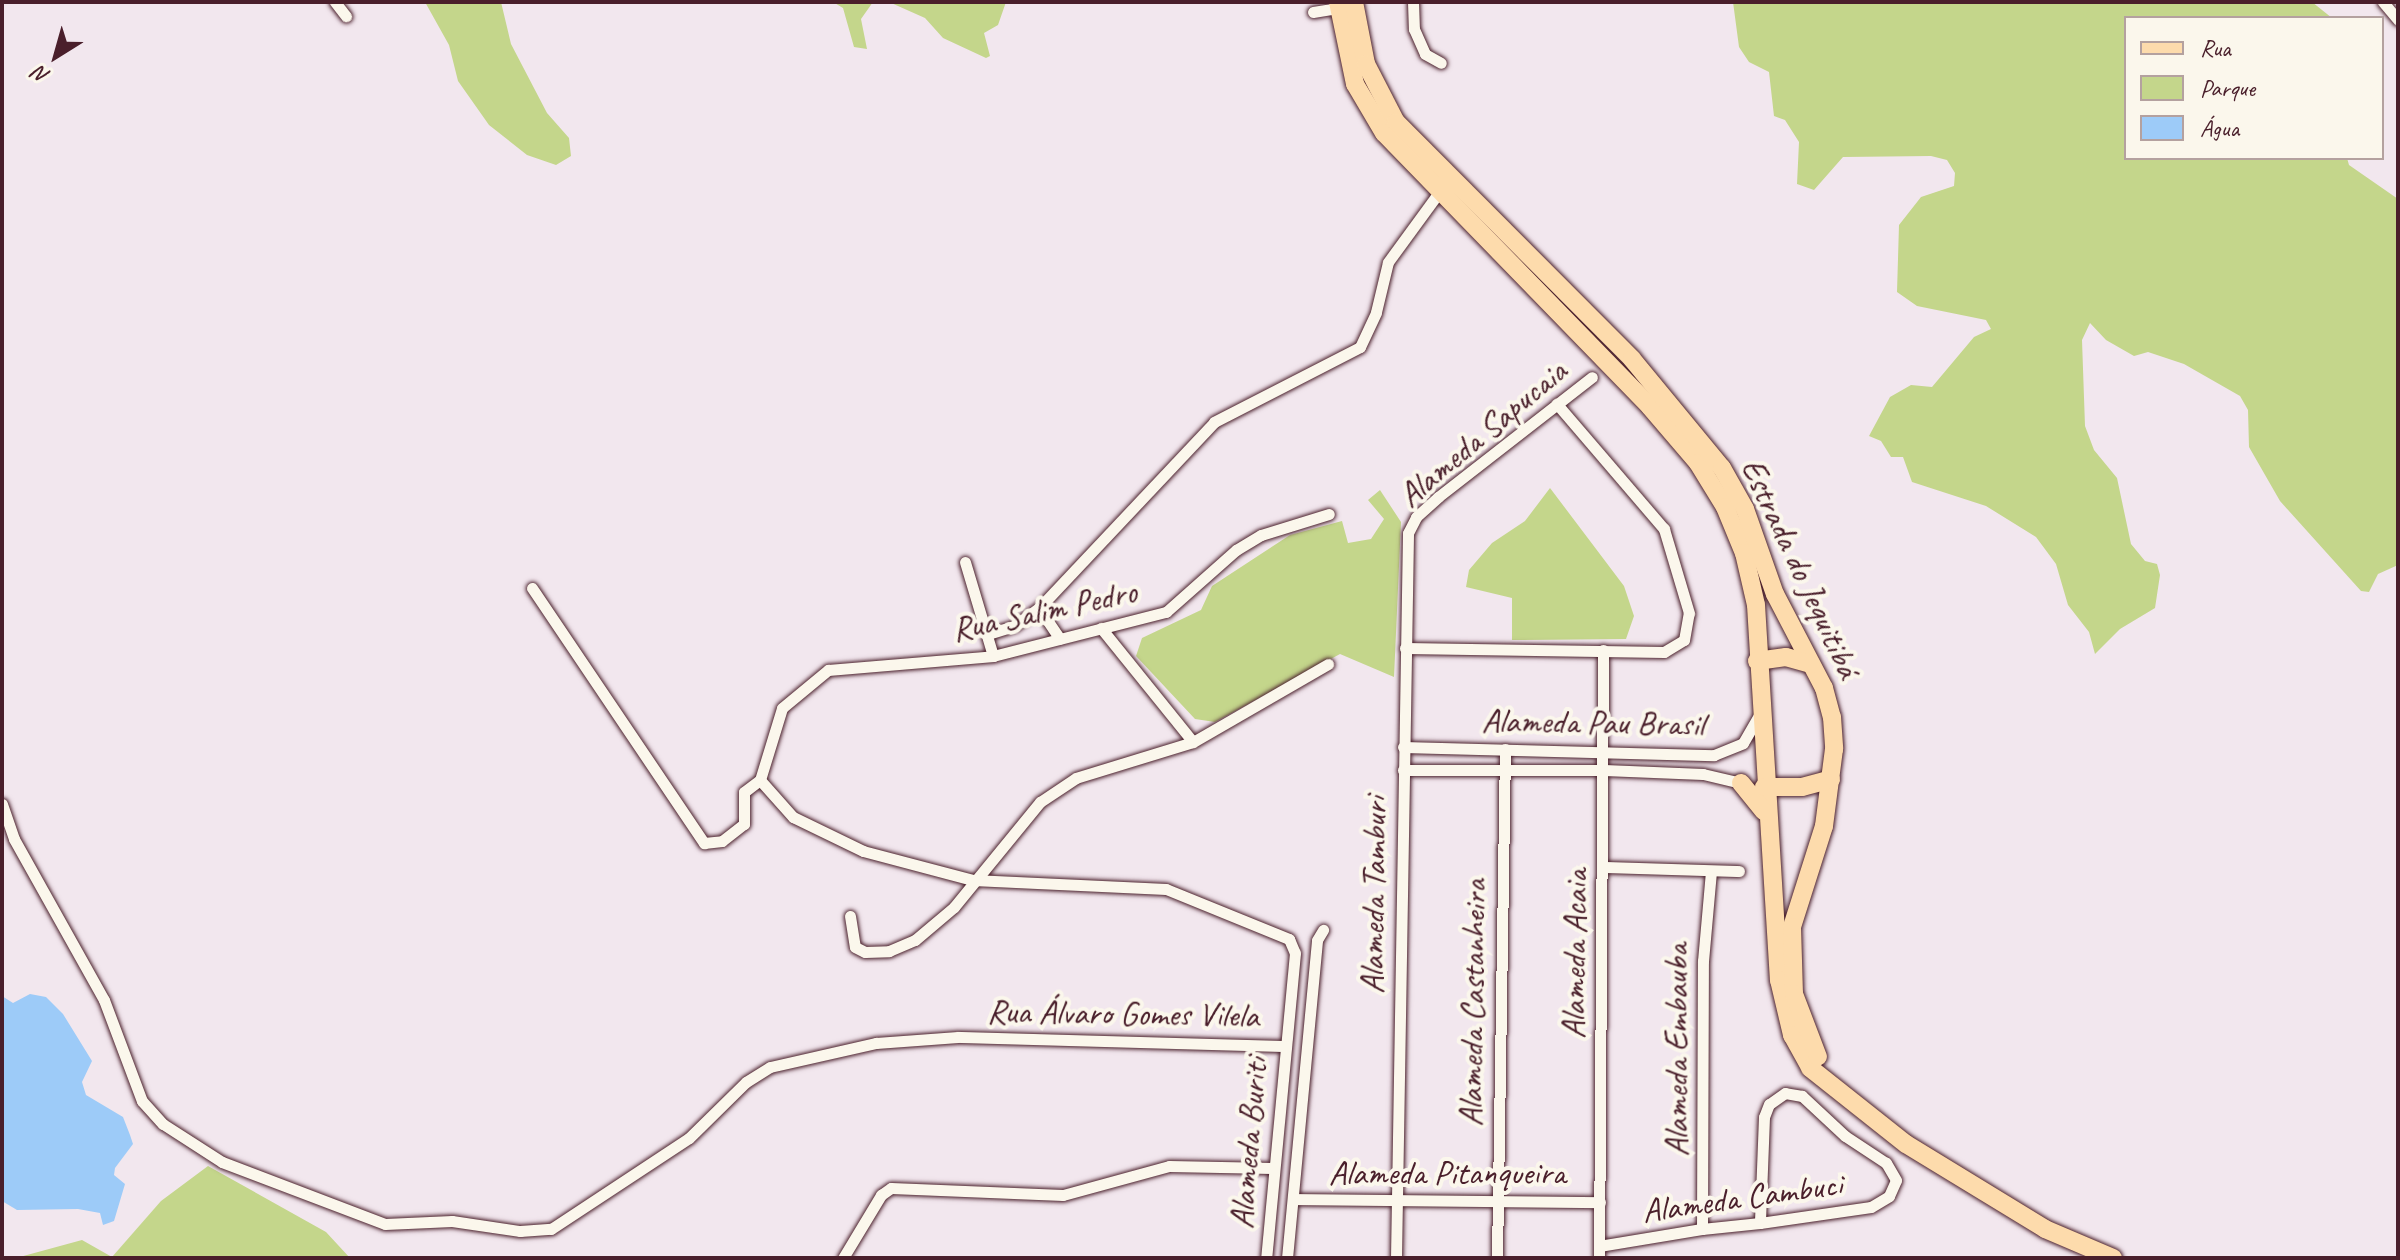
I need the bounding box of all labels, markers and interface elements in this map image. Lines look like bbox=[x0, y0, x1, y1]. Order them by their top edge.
north arrow bbox=[16, 16, 96, 96]
legend bbox=[2124, 16, 2384, 160]
text: Rua bbox=[2200, 33, 2231, 63]
text: N bbox=[28, 60, 55, 90]
text: Parque bbox=[2200, 73, 2255, 103]
text: Água bbox=[2200, 113, 2239, 143]
street label: Alameda Sapucaia bbox=[1389, 351, 1575, 515]
street label: Estrada do Jequitibá bbox=[1732, 452, 1870, 684]
street label: Rua Salim Pedro bbox=[948, 571, 1140, 649]
street label: Alameda Pau Brasil bbox=[1481, 700, 1705, 744]
street label: Alameda Tamburi bbox=[1351, 796, 1395, 994]
street label: Alameda Acaia bbox=[1552, 869, 1596, 1039]
street label: Alameda Castanheira bbox=[1449, 879, 1495, 1127]
street label: Alameda Embauba bbox=[1656, 943, 1696, 1157]
street label: Rua Álvaro Gomes Vilela bbox=[987, 990, 1259, 1036]
street label: Alameda Buriti bbox=[1220, 1056, 1276, 1230]
street label: Alameda Pitanqueira bbox=[1329, 1153, 1565, 1193]
street label: Alameda Cambuci bbox=[1639, 1163, 1845, 1231]

